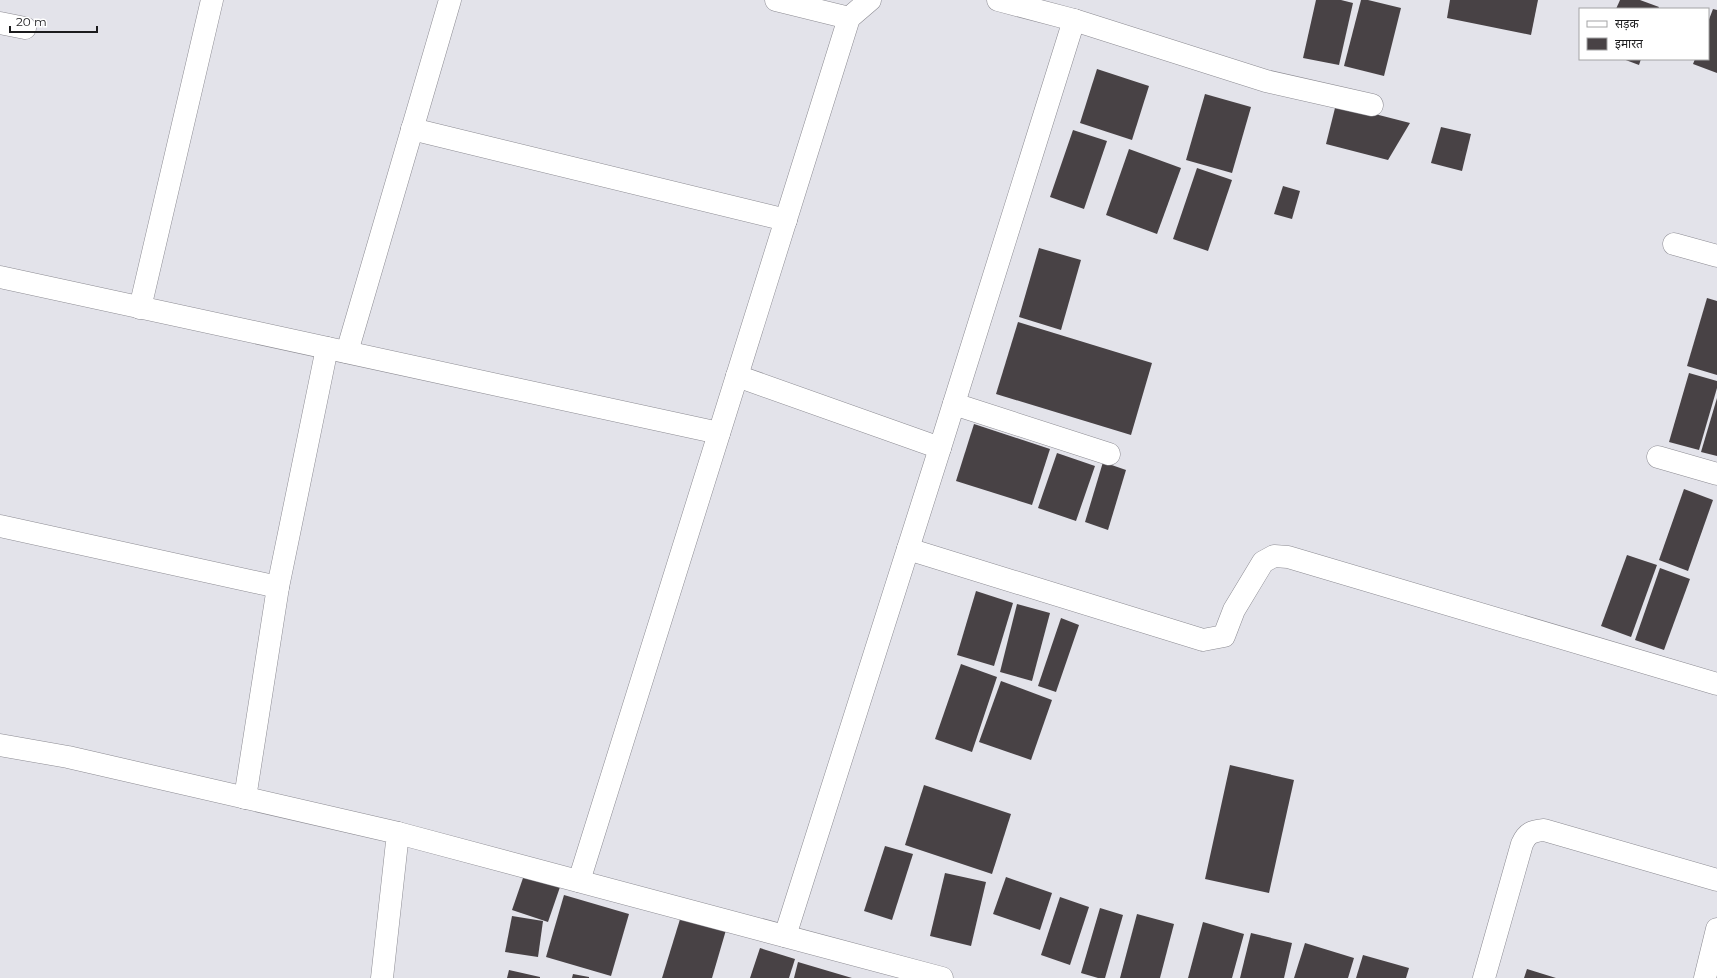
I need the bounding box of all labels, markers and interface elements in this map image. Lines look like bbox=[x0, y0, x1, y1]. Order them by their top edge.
scale bar bbox=[10, 8, 97, 34]
legend bbox=[1579, 8, 1709, 60]
text: 20 m bbox=[16, 14, 47, 29]
text: सड़क bbox=[1615, 16, 1640, 31]
text: इमारत bbox=[1615, 36, 1644, 51]

